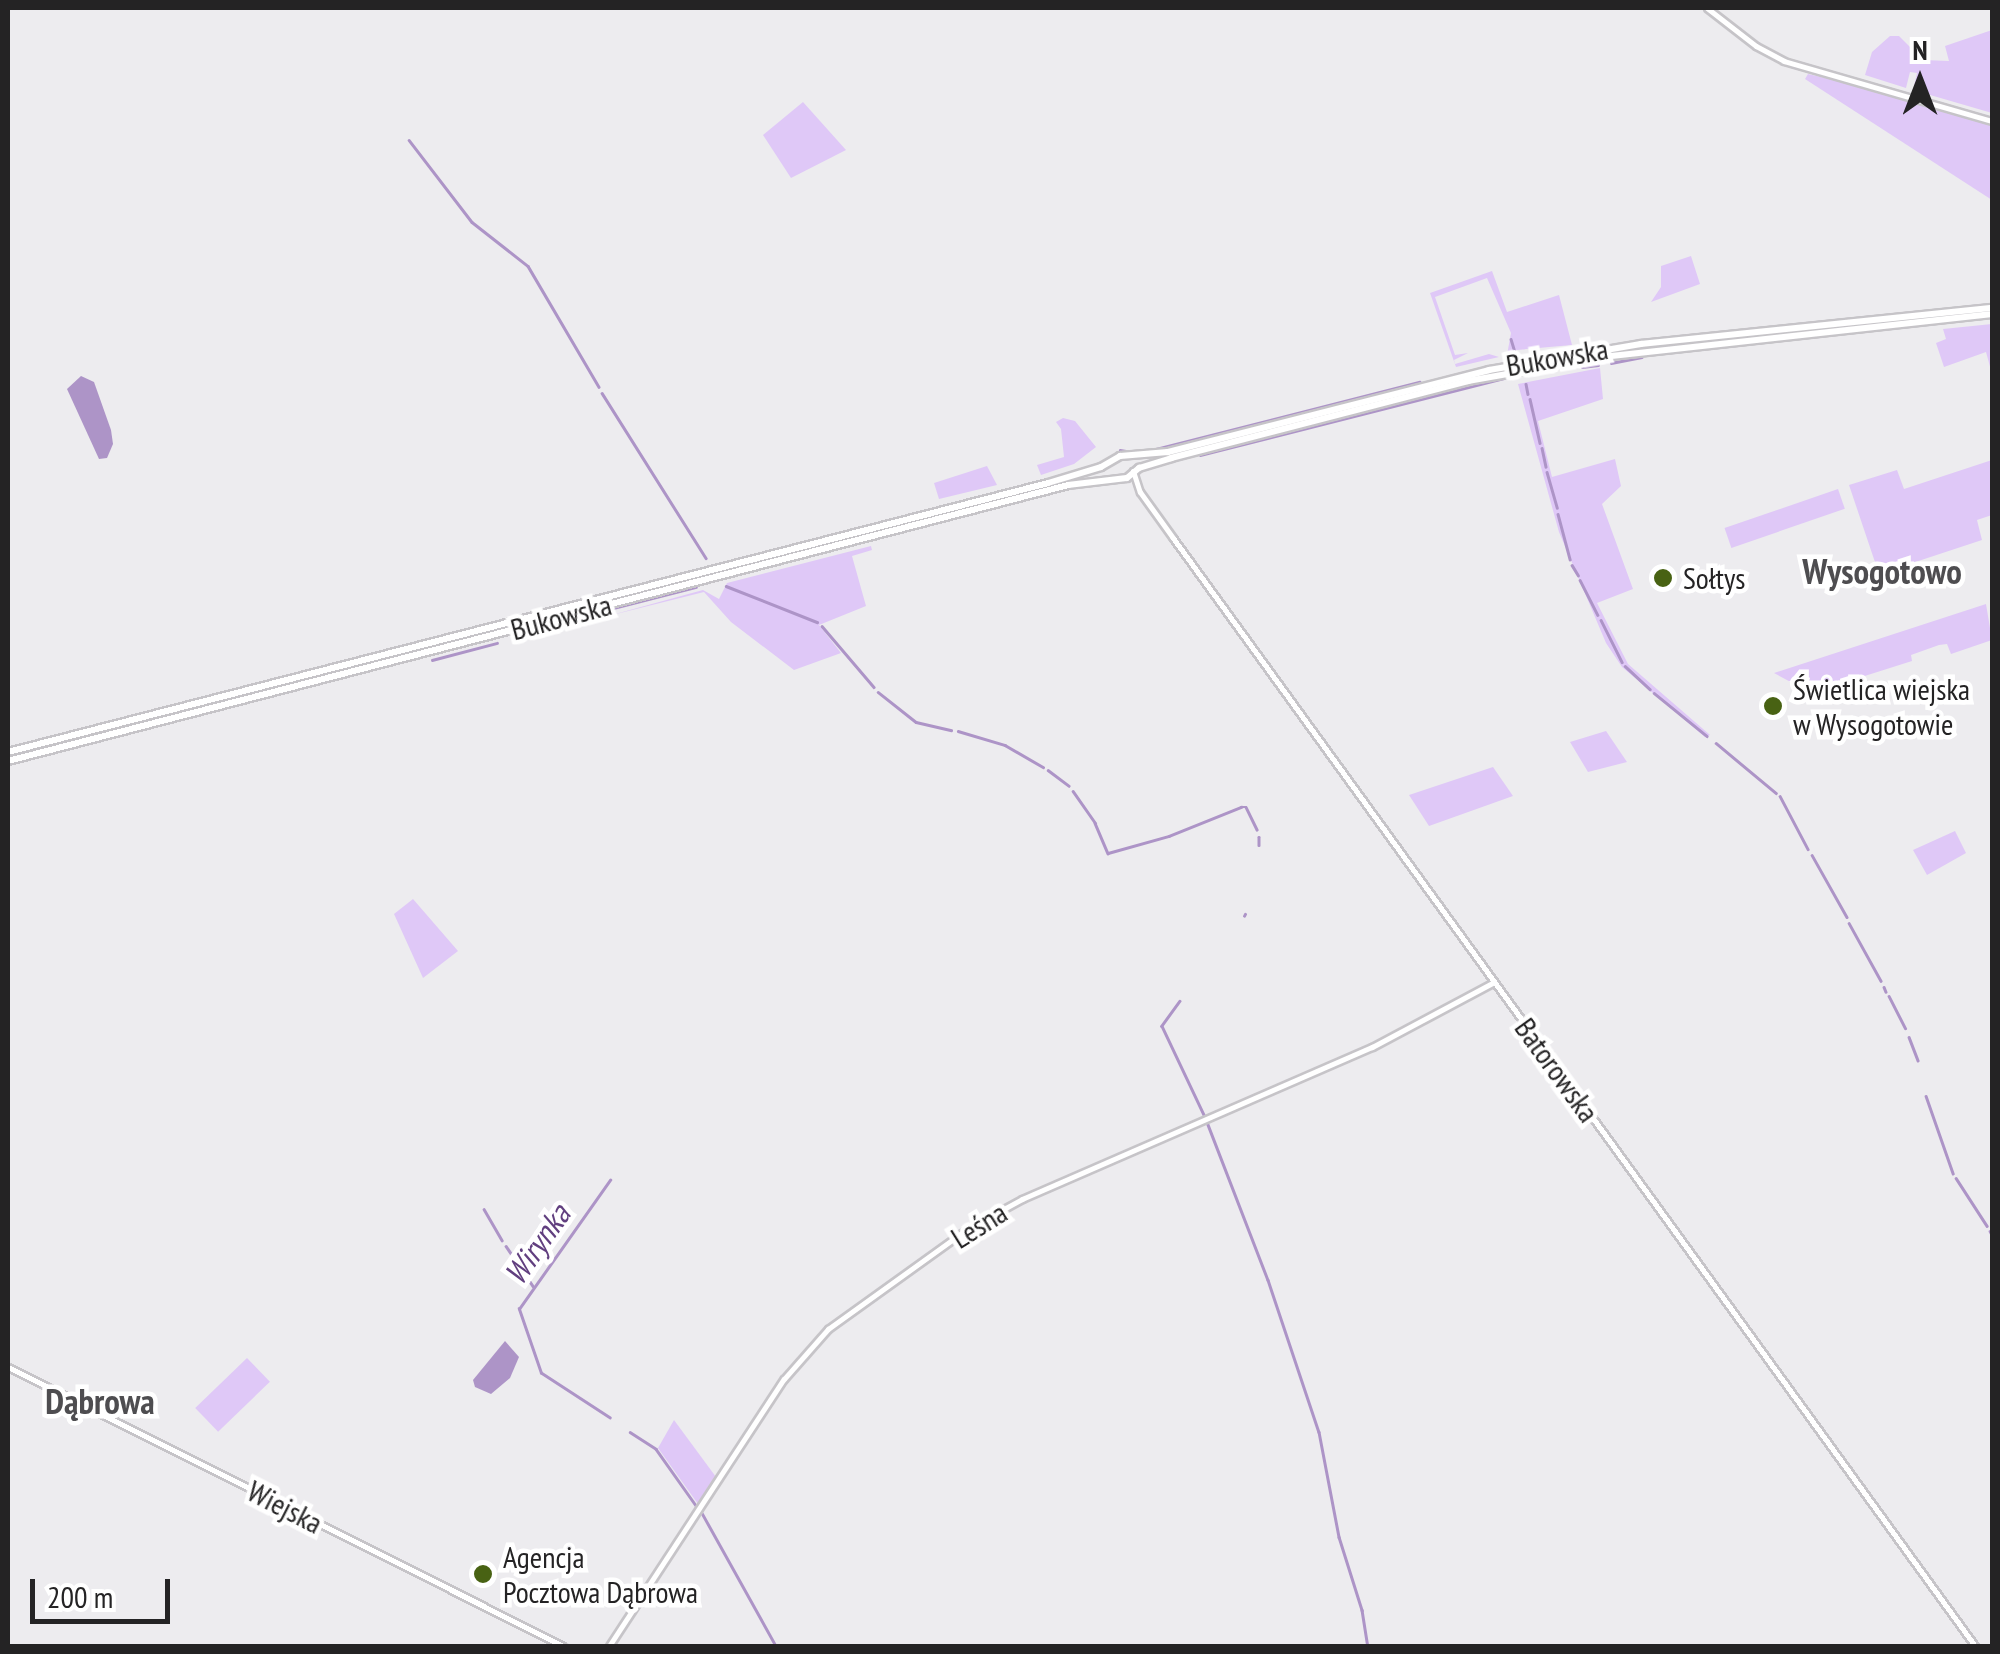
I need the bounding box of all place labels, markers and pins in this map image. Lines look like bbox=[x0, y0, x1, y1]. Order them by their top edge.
place label: Sołtys bbox=[1683, 560, 1745, 596]
marker: Sołtys bbox=[1652, 567, 1674, 589]
place label: Świetlica wiejska w Wysogotowie bbox=[1793, 671, 1970, 742]
marker: Świetlica wiejska w Wysogotowie bbox=[1762, 695, 1784, 717]
place label: Agencja Pocztowa Dąbrowa bbox=[503, 1539, 698, 1610]
marker: Agencja Pocztowa Dąbrowa bbox=[472, 1563, 494, 1585]

